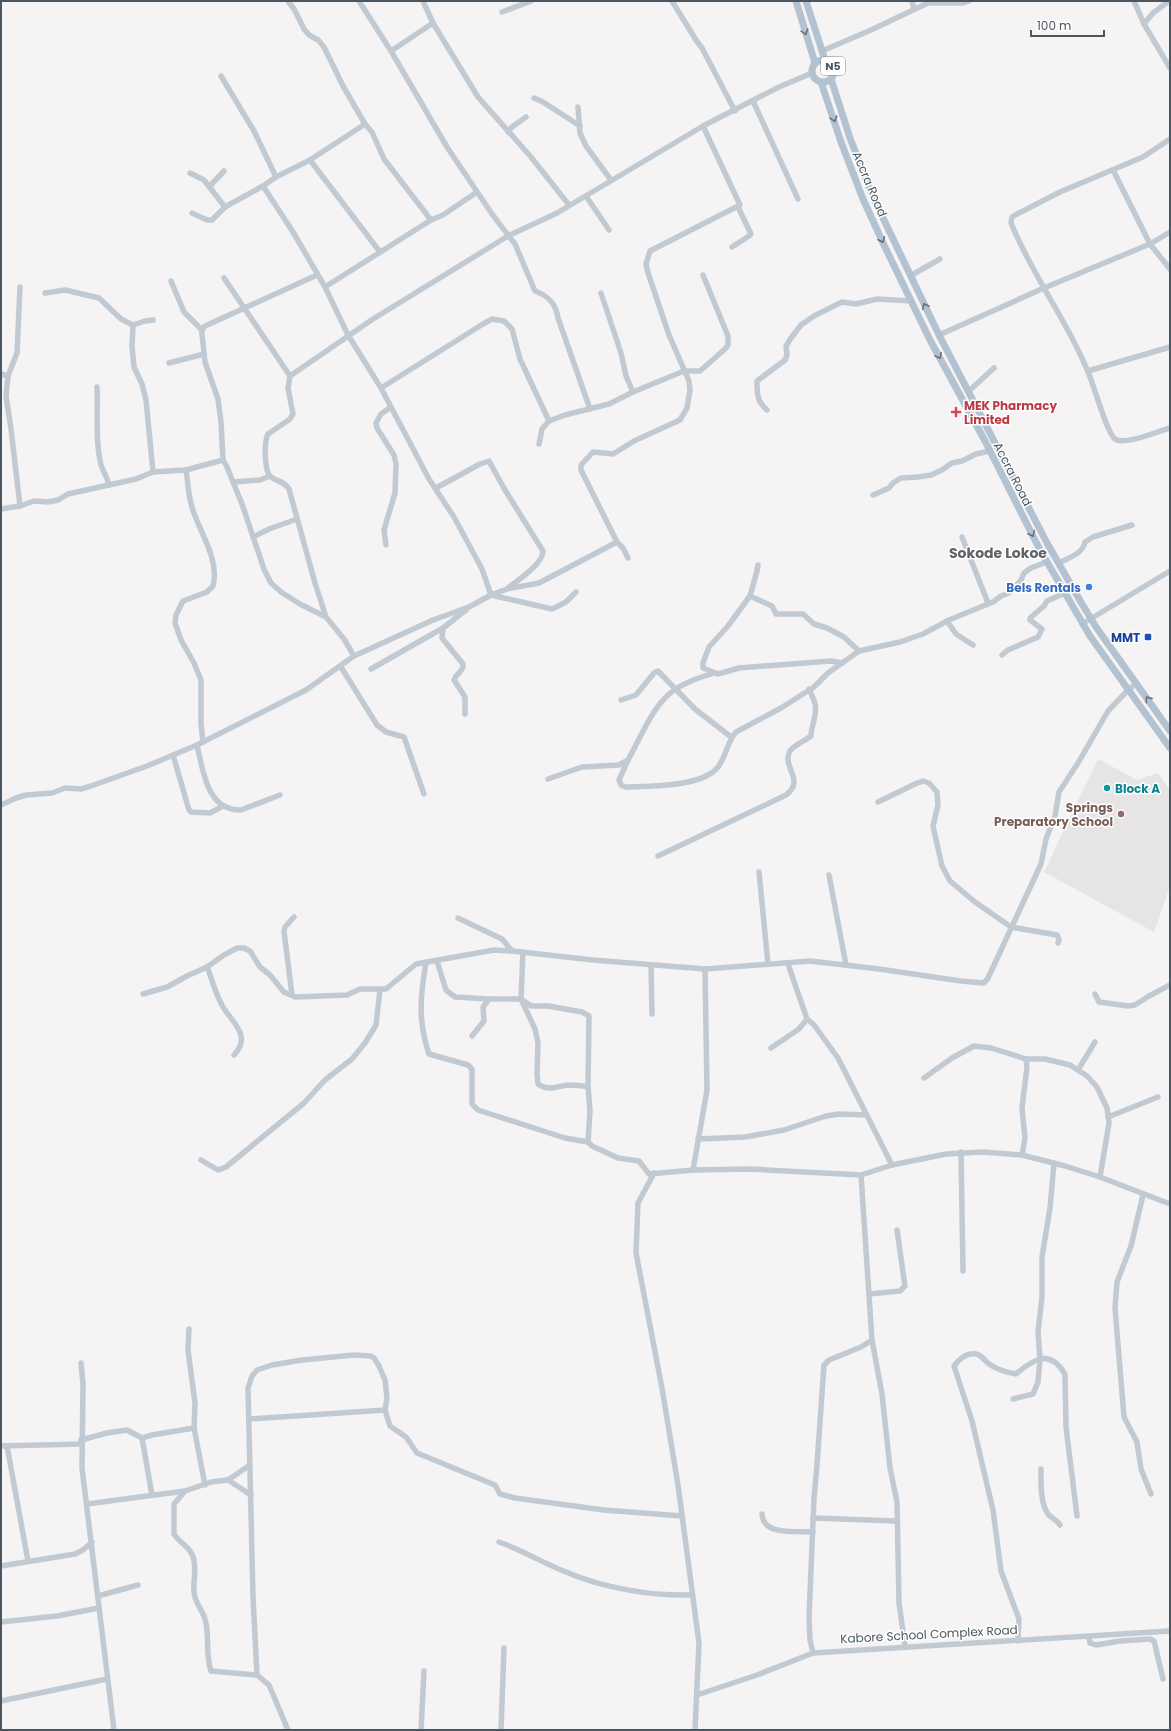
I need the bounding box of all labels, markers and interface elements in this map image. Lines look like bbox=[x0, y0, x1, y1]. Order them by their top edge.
scale bar bbox=[1031, 12, 1104, 38]
text: 100 m bbox=[1037, 17, 1071, 34]
one-way arrow bbox=[801, 28, 809, 35]
road number: N5 bbox=[821, 57, 845, 75]
one-way arrow bbox=[829, 116, 837, 123]
street label: Accra Road bbox=[849, 149, 891, 219]
one-way arrow bbox=[877, 235, 885, 243]
one-way arrow bbox=[922, 303, 930, 311]
one-way arrow bbox=[935, 352, 942, 360]
place label: MEK Pharmacy Limited bbox=[964, 397, 1057, 428]
marker: MEK Pharmacy Limited bbox=[951, 407, 961, 417]
street label: Accra Road bbox=[990, 439, 1036, 509]
one-way arrow bbox=[1027, 530, 1034, 537]
district label: Sokode Lokoe bbox=[949, 543, 1047, 563]
place label: Bels Rentals bbox=[1006, 579, 1081, 596]
marker: Bels Rentals bbox=[1084, 582, 1094, 592]
place label: MMT bbox=[1111, 629, 1140, 646]
marker: MMT bbox=[1143, 632, 1153, 642]
one-way arrow bbox=[1145, 696, 1153, 703]
place label: Block A bbox=[1115, 780, 1160, 797]
marker: Block A bbox=[1102, 783, 1112, 793]
place label: Springs Preparatory School bbox=[994, 799, 1113, 830]
marker: Springs Preparatory School bbox=[1116, 809, 1126, 819]
street label: Kabore School Complex Road bbox=[840, 1621, 1018, 1647]

